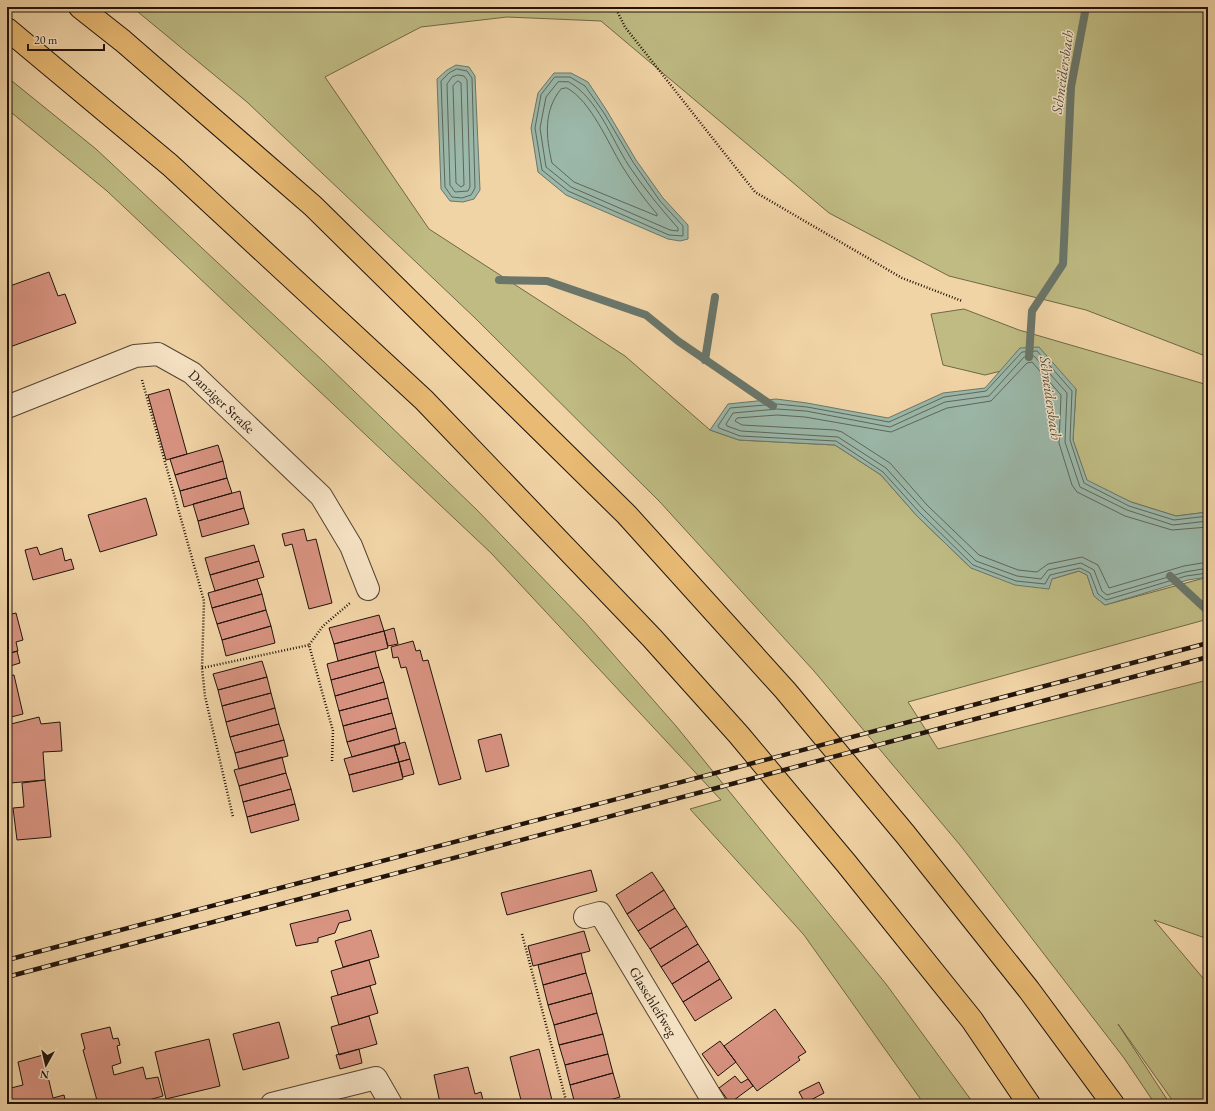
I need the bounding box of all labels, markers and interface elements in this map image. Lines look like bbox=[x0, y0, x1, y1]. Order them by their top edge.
scale bar bbox=[28, 26, 104, 52]
water label: Schneidersbach bbox=[1047, 28, 1077, 116]
text: 20 m bbox=[34, 32, 58, 48]
water label: Schneidersbach bbox=[1036, 354, 1066, 442]
street label: Danziger Straße bbox=[185, 366, 259, 438]
street label: Glasschleifweg bbox=[625, 963, 682, 1041]
north arrow bbox=[26, 1045, 66, 1085]
text: N bbox=[39, 1067, 50, 1082]

